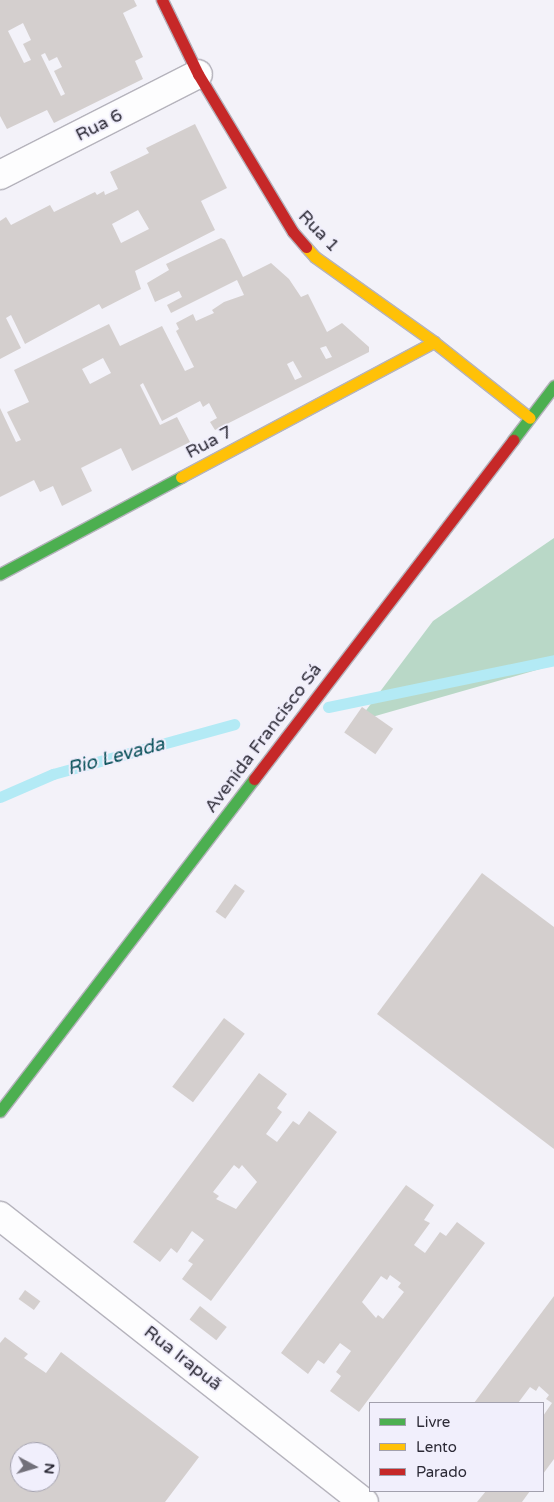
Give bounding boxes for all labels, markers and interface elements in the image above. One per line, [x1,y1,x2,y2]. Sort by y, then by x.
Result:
street label: Rua 6 [72,104,126,146]
street label: Rua 1 [294,206,344,256]
street label: Rua 7 [182,421,236,463]
street label: Avenida Francisco Sá [200,659,326,817]
water label: Rio Levada [65,733,167,781]
street label: Rua Irapuã [140,1321,226,1395]
legend [369,1402,544,1492]
text: Livre [416,1413,450,1431]
text: Lento [416,1438,457,1456]
north arrow [10,1442,60,1492]
text: N [40,1462,58,1475]
text: Parado [416,1463,467,1481]

